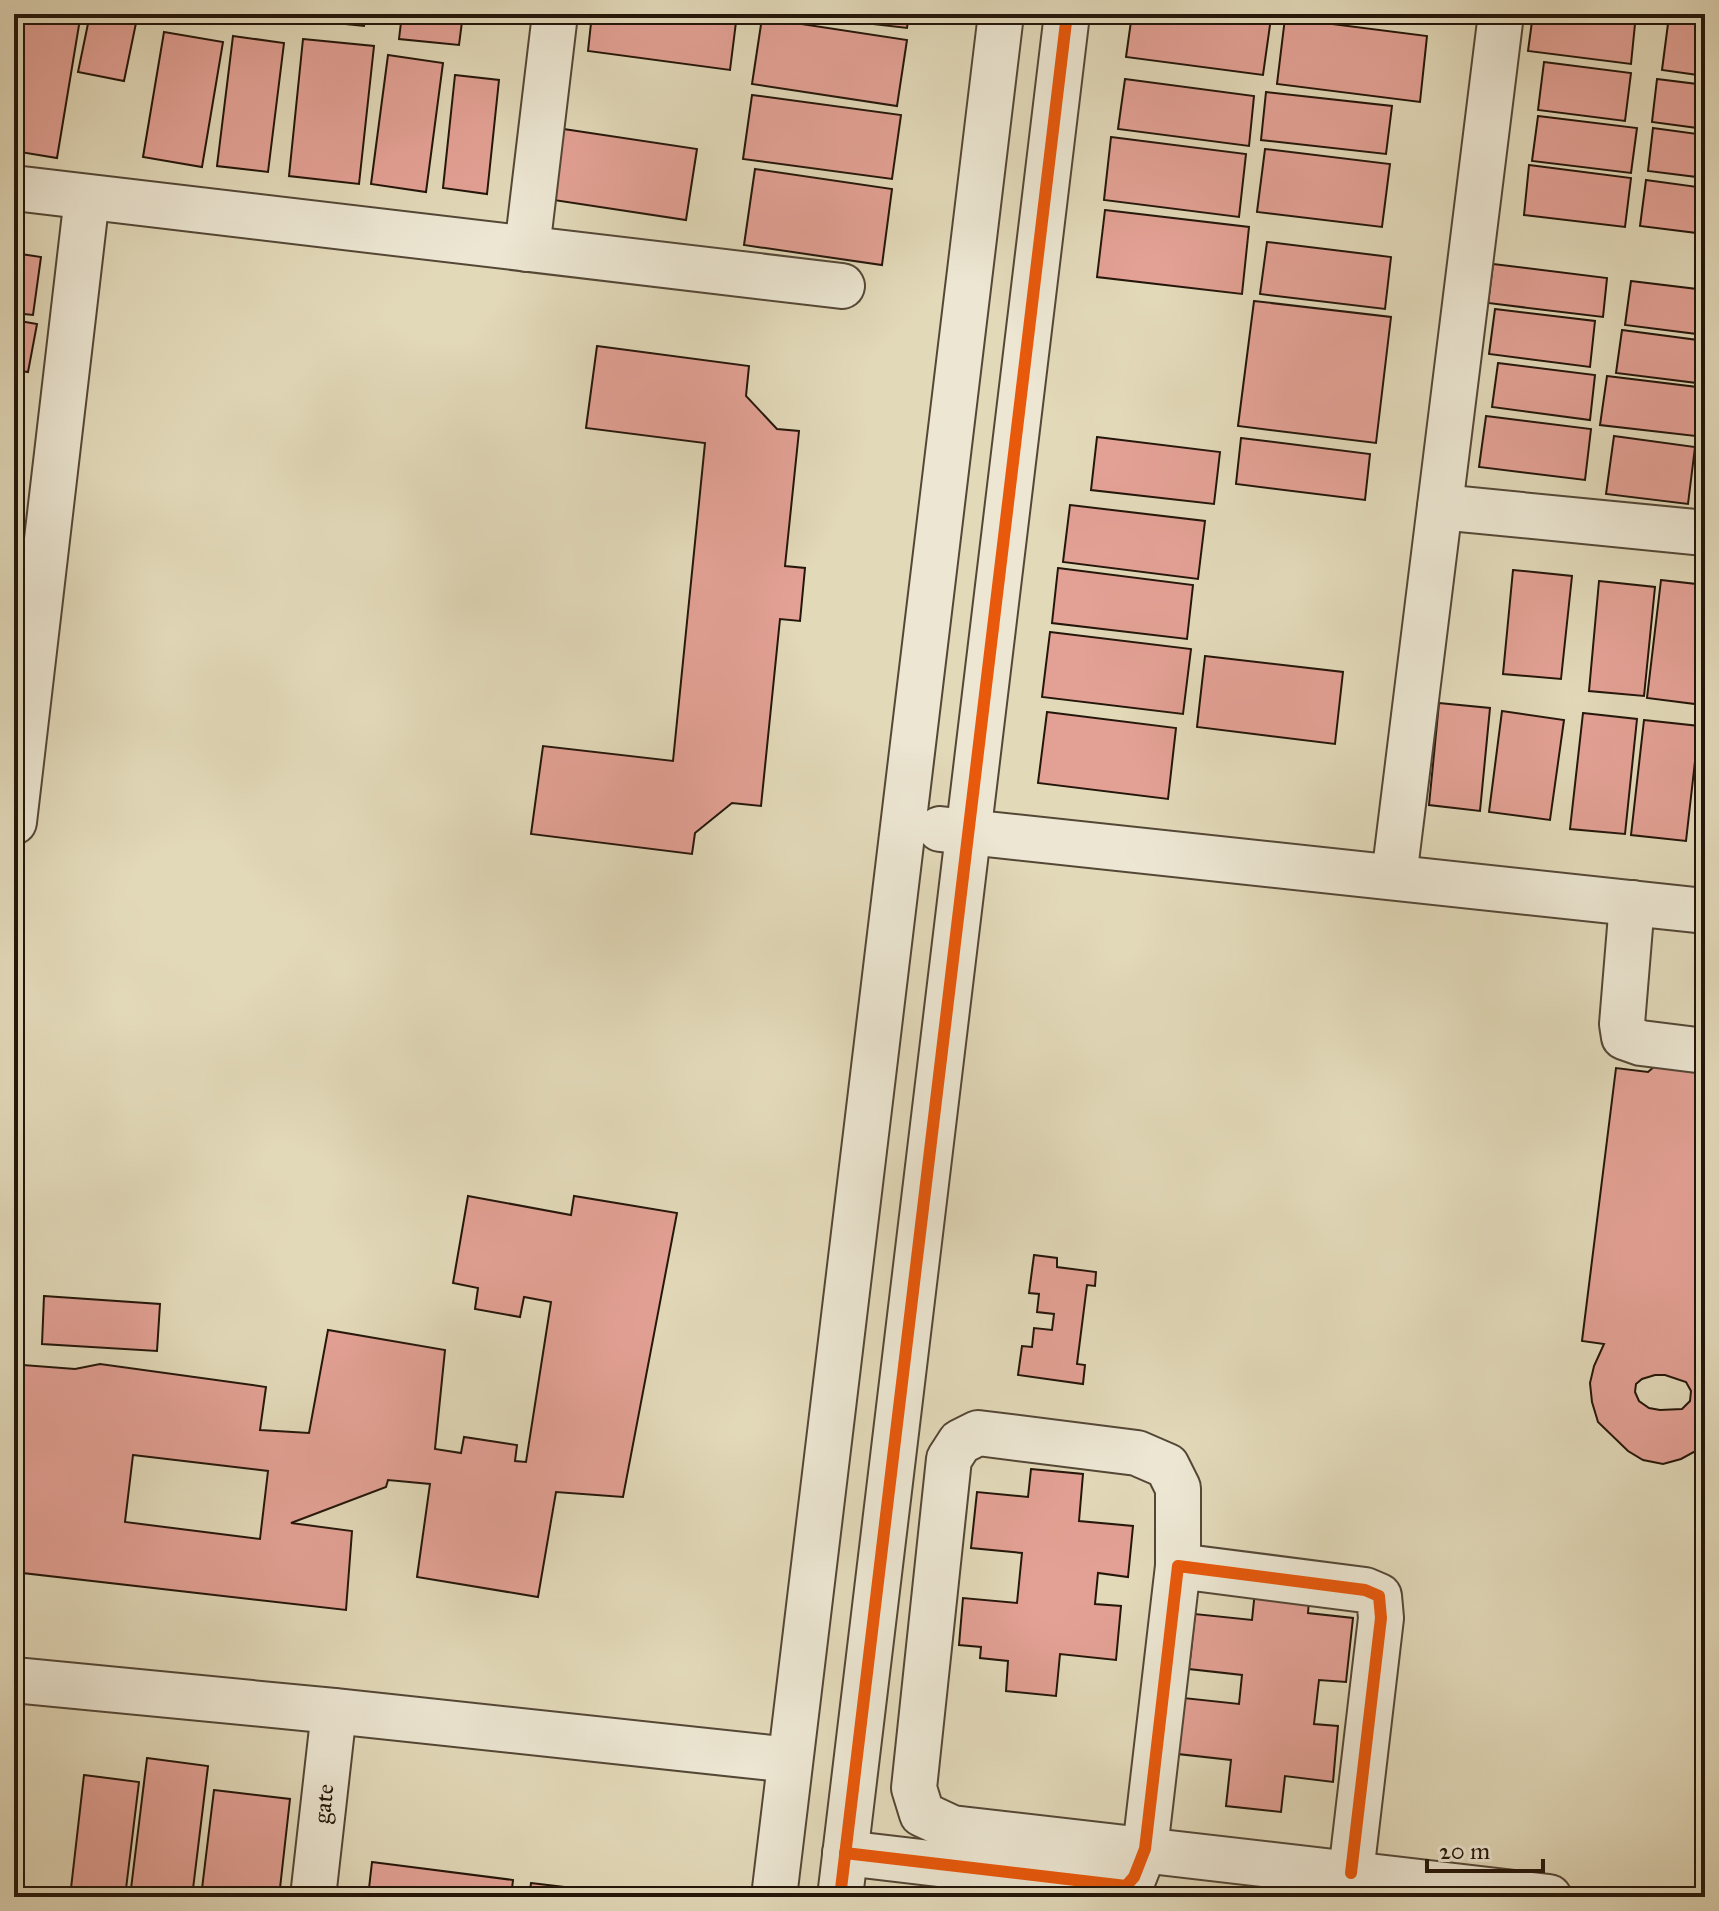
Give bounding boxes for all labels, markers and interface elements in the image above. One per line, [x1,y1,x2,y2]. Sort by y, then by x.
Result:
street label: gate [306,1782,341,1825]
scale bar [1427,1823,1543,1873]
text: 20 m [1439,1836,1490,1866]

